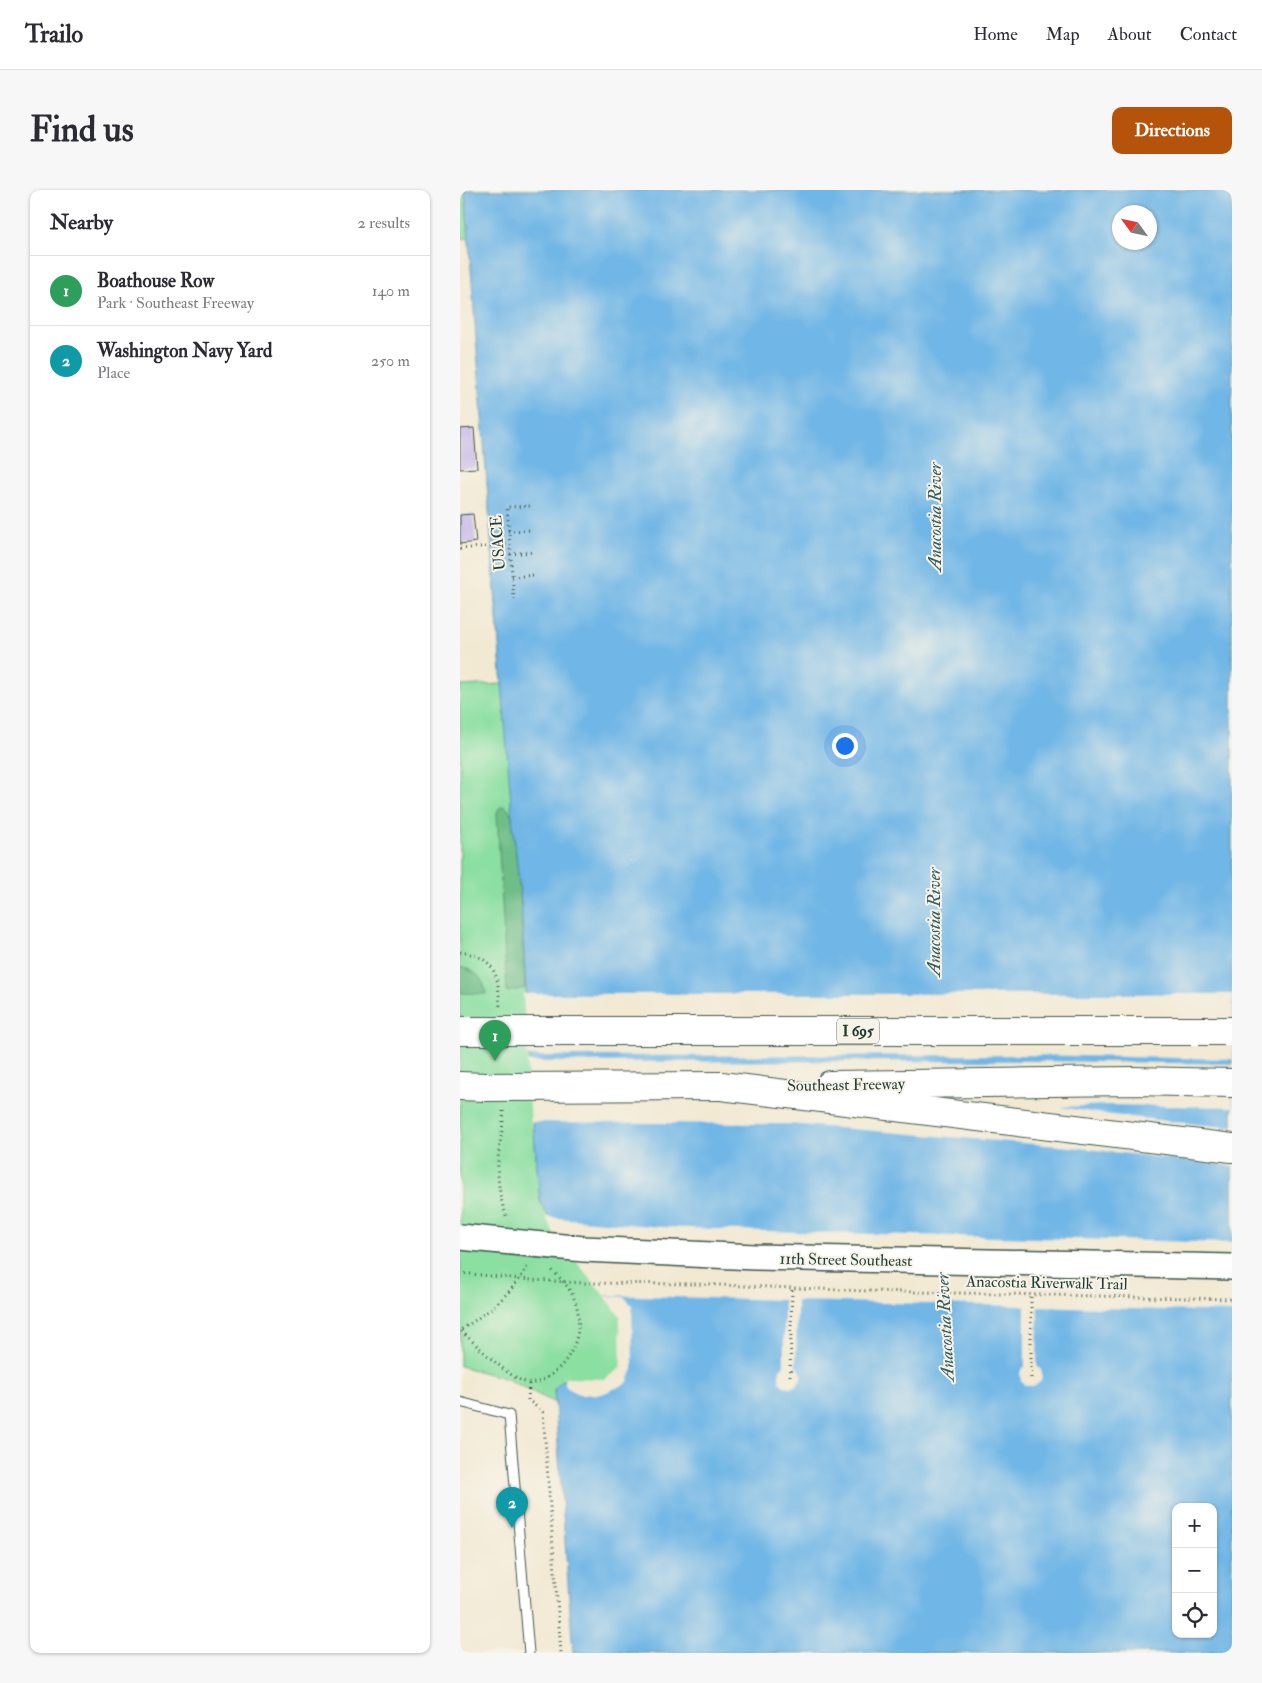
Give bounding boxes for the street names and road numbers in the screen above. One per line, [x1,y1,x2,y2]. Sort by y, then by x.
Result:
street label: USACE [486,515,510,571]
road number: I 695 [837,1018,879,1044]
street label: Southeast Freeway [787,1074,906,1096]
street label: 11th Street Southeast [779,1249,912,1271]
street label: Anacostia Riverwalk Trail [965,1272,1128,1294]

